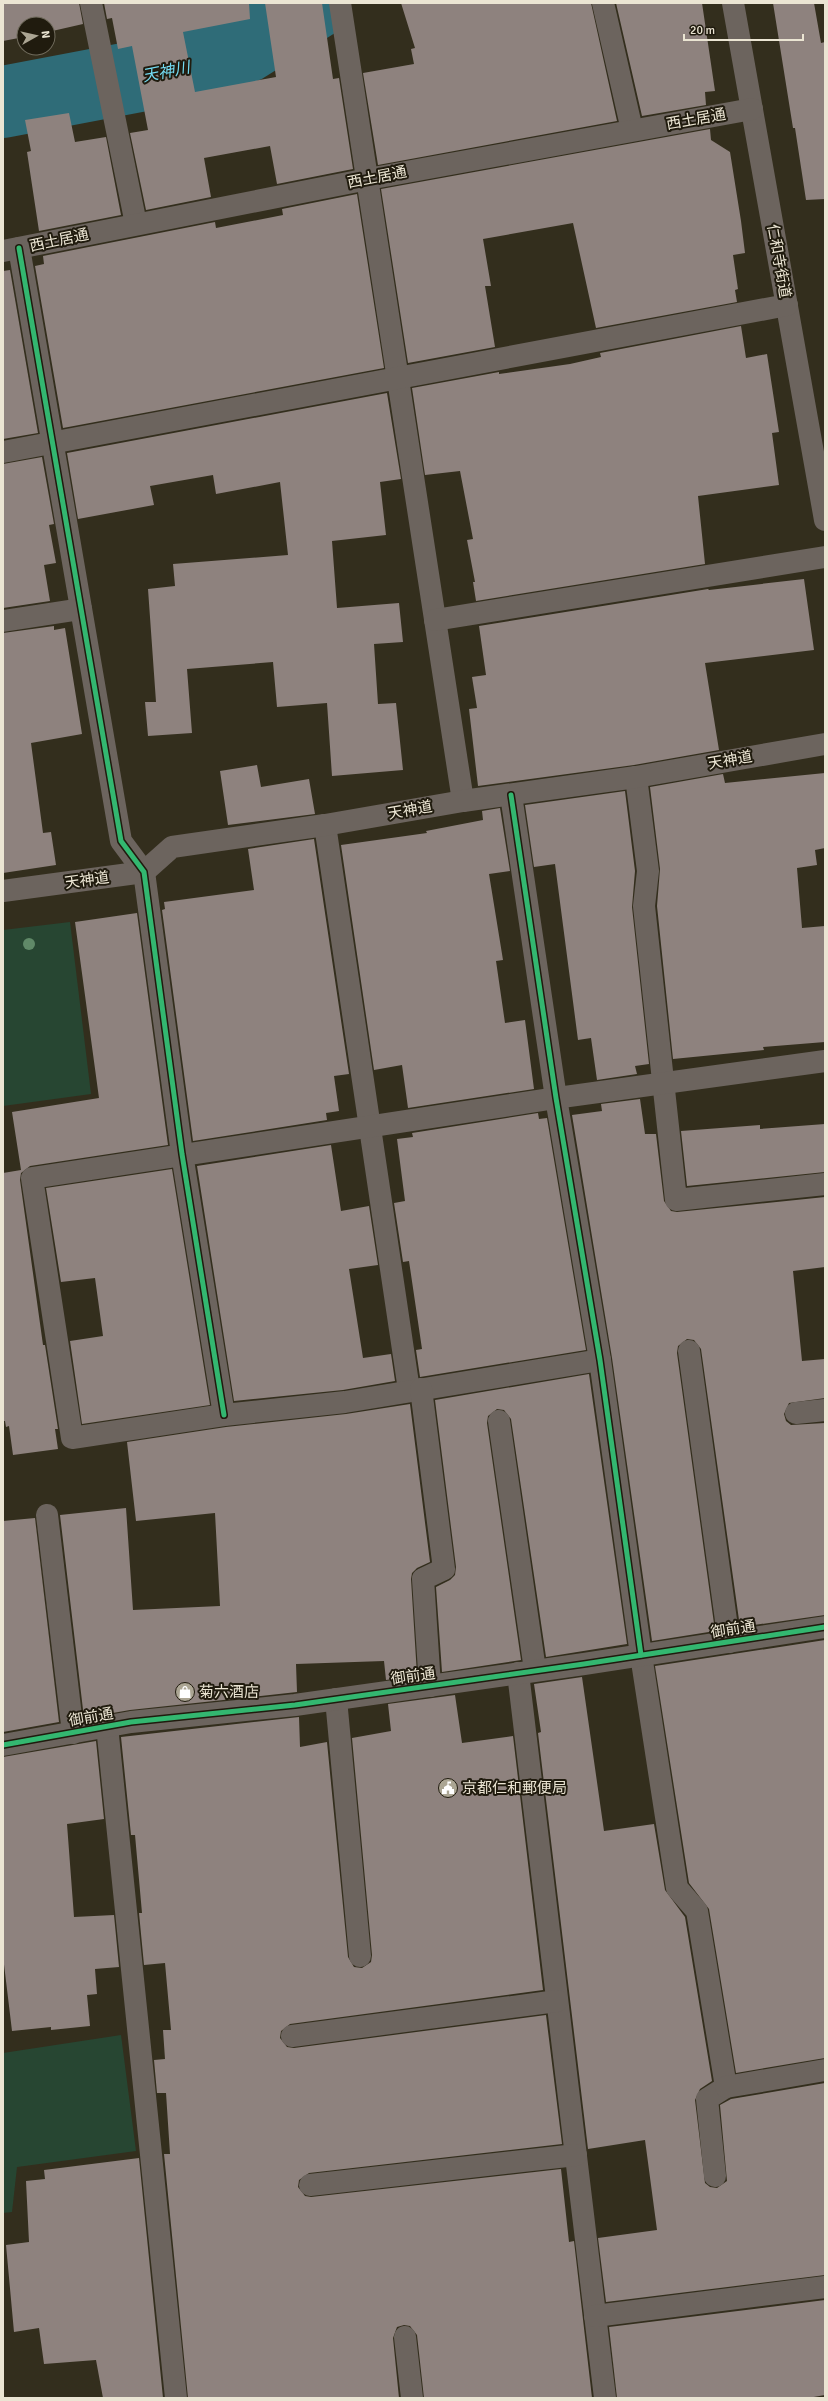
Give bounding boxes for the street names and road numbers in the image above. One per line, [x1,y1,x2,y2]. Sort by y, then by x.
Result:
street label: 西土居通 [665,105,727,133]
street label: 西土居通 [346,162,408,192]
street label: 仁和寺街道 [764,222,794,300]
street label: 西土居通 [28,225,90,255]
street label: 天神道 [706,747,754,773]
street label: 天神道 [386,797,434,823]
street label: 天神道 [63,868,111,892]
street label: 御前通 [709,1617,757,1641]
street label: 御前通 [389,1664,437,1688]
street label: 御前通 [67,1704,115,1730]

